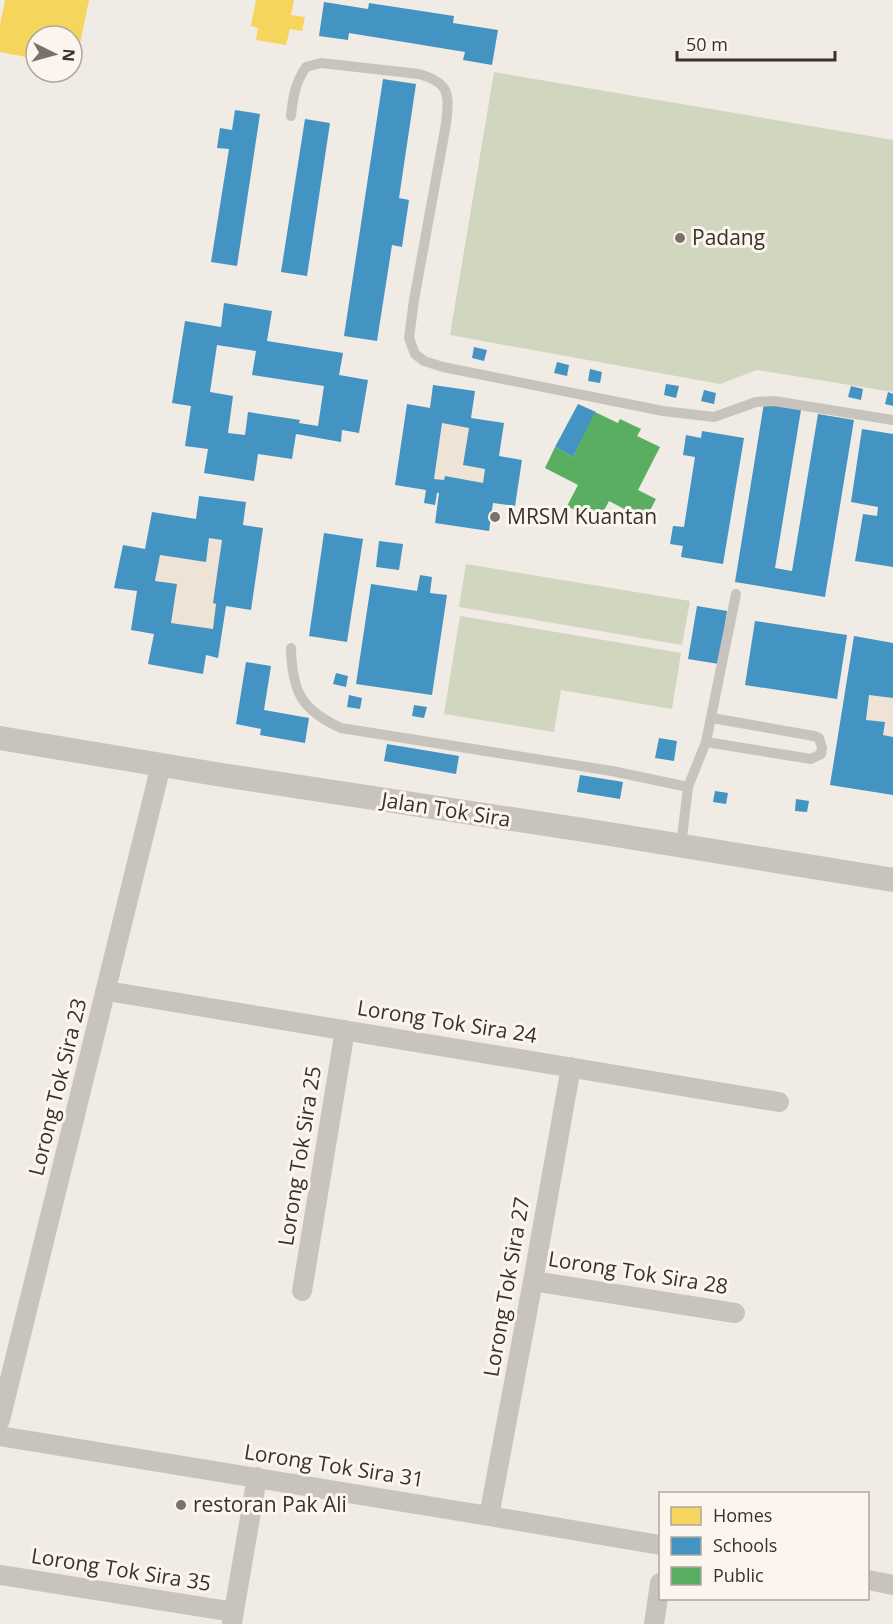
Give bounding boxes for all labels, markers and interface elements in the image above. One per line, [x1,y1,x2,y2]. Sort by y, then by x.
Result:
north arrow [24,24,84,84]
scale bar [677,24,834,62]
text: 50 m [686,32,728,56]
text: N [57,48,80,63]
place label: Padang [692,223,765,251]
marker: Padang [673,231,687,245]
place label: MRSM Kuantan [507,502,657,530]
marker: MRSM Kuantan [488,510,502,524]
street label: Jalan Tok Sira [378,785,513,833]
street label: Lorong Tok Sira 24 [355,993,539,1049]
street label: Lorong Tok Sira 23 [21,995,93,1178]
street label: Lorong Tok Sira 25 [271,1064,327,1248]
street label: Lorong Tok Sira 27 [476,1195,536,1379]
street label: Lorong Tok Sira 28 [546,1244,730,1300]
street label: Lorong Tok Sira 31 [242,1437,426,1493]
place label: restoran Pak Ali [193,1490,347,1518]
legend [659,1492,869,1600]
marker: restoran Pak Ali [174,1498,188,1512]
text: Homes [713,1503,772,1527]
text: Schools [713,1533,777,1557]
street label: Lorong Tok Sira 35 [29,1541,213,1597]
text: Public [713,1563,764,1587]

